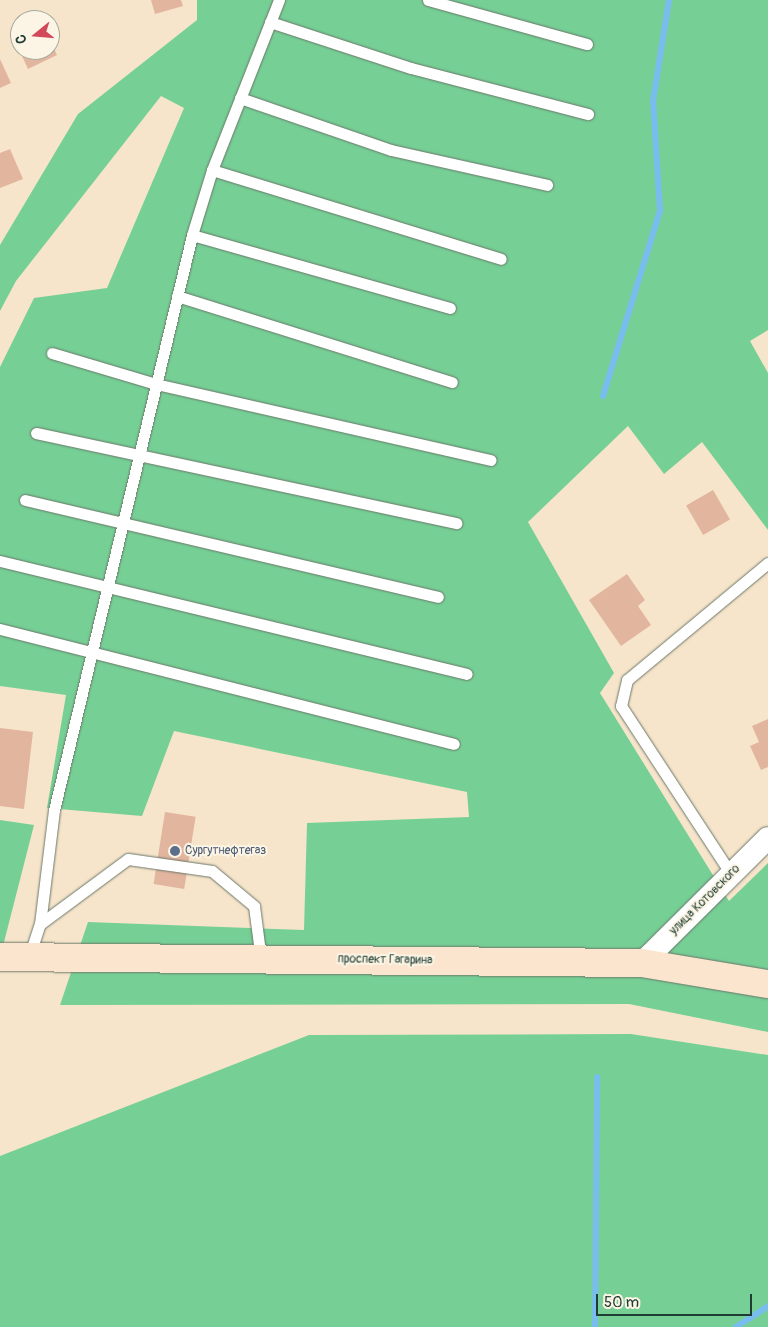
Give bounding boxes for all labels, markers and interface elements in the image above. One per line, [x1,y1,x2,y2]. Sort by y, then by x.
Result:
north arrow [10,10,60,60]
text: С [12,33,31,46]
place label: Сургутнефтегаз [185,844,266,858]
marker: Сургутнефтегаз [169,845,181,857]
street label: улица Котовского [667,862,743,938]
street label: проспект Гагарина [338,952,432,968]
scale bar [598,1284,754,1316]
text: 50 m [604,1293,639,1312]

